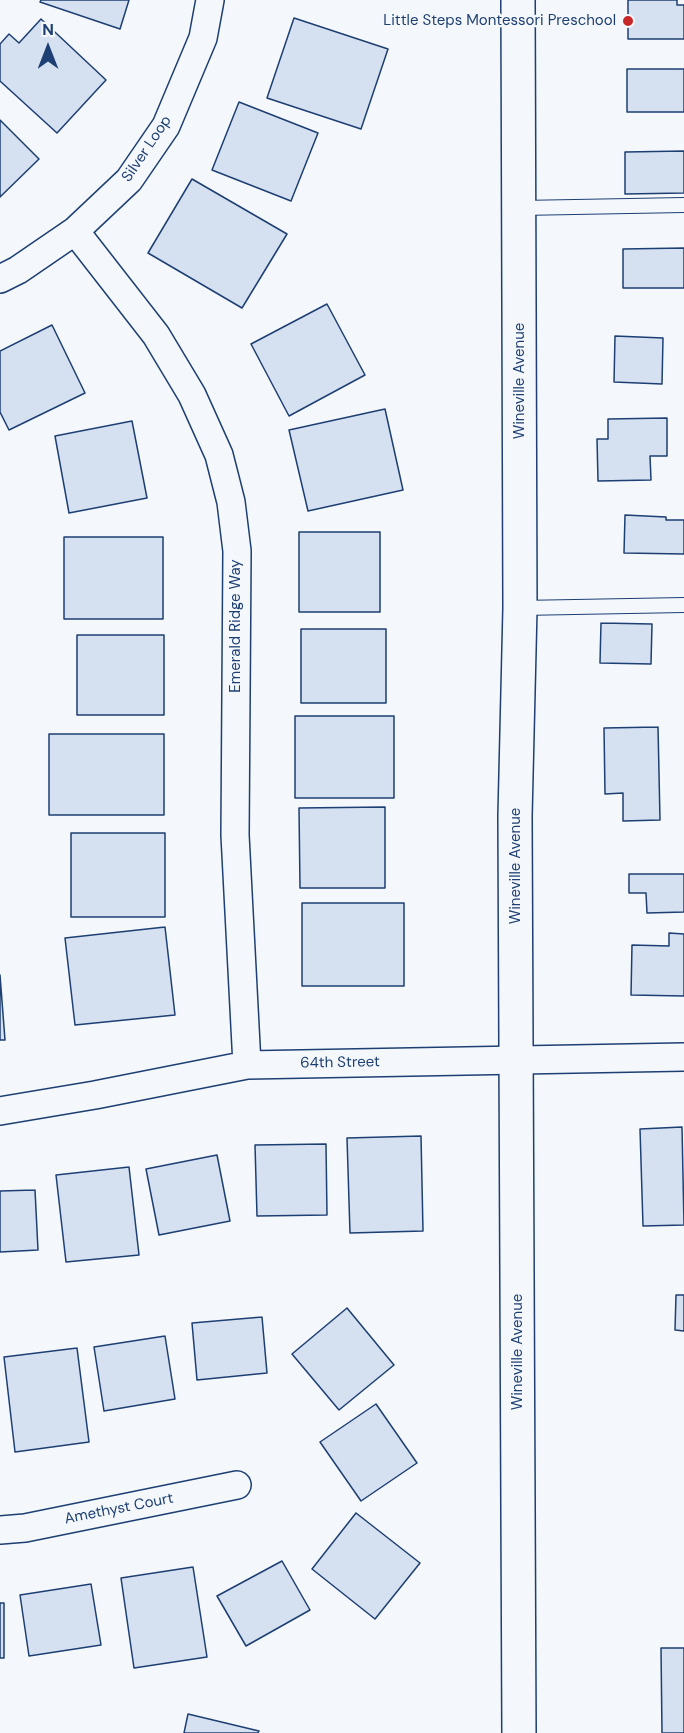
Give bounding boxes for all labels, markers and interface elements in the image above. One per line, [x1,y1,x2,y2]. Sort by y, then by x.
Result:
place label: Little Steps Montessori Preschool [383,12,616,30]
marker: Little Steps Montessori Preschool [621,14,635,28]
north arrow [18,18,78,78]
text: N [42,19,54,40]
street label: Silver Loop [118,112,176,186]
street label: Wineville Avenue [511,323,529,439]
street label: Emerald Ridge Way [227,559,245,693]
street label: Wineville Avenue [507,808,525,924]
street label: 64th Street [300,1053,380,1073]
street label: Wineville Avenue [509,1294,527,1410]
street label: Amethyst Court [63,1490,175,1528]

